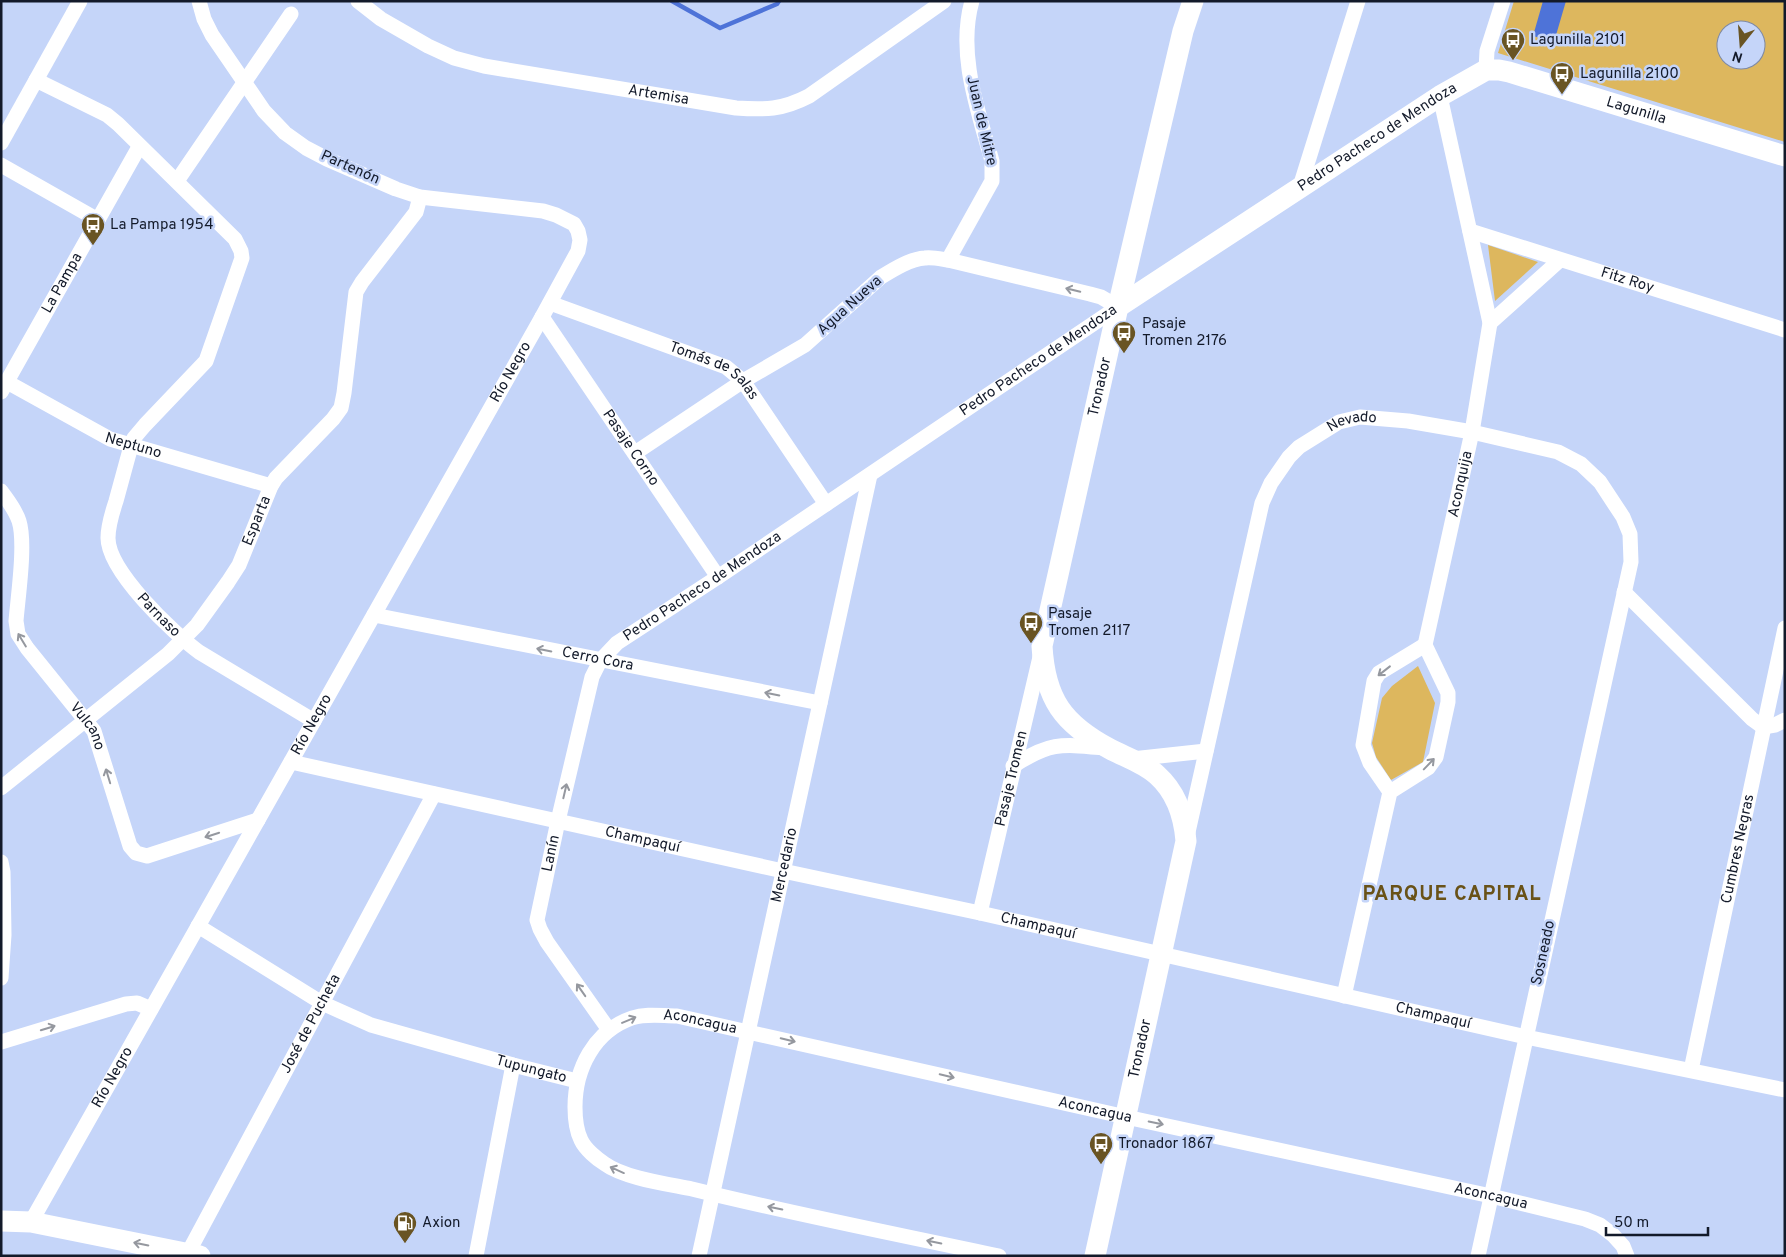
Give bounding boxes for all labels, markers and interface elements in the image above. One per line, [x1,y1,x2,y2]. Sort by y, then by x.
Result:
north arrow [1716,20,1766,70]
bus stop icon: Lagunilla 2101 [1500,27,1526,61]
place label: Lagunilla 2101 [1530,31,1625,50]
text: N [1730,46,1745,66]
bus stop icon: Lagunilla 2100 [1549,61,1575,95]
place label: Lagunilla 2100 [1580,65,1679,84]
street label: Juan de Mitre [961,74,1001,168]
street label: Pedro Pacheco de Mendoza [1294,79,1460,196]
street label: Artemisa [627,81,690,109]
street label: Lagunilla [1604,93,1668,129]
street label: Partenón [318,147,382,189]
bus stop icon: La Pampa 1954 [80,212,106,246]
place label: La Pampa 1954 [110,216,214,235]
street label: La Pampa [38,249,87,317]
street label: Fitz Roy [1598,263,1656,298]
street label: Agua Nueva [814,272,886,340]
one-way arrow [1065,285,1081,294]
street label: Pedro Pacheco de Mendoza [956,301,1121,421]
place label: Pasaje Tromen 2176 [1142,315,1227,351]
bus stop icon: Pasaje Tromen 2176 [1111,320,1137,354]
street label: Río Negro [486,338,536,406]
street label: Tomás de Salas [667,338,763,404]
street label: Tronador [1084,355,1116,418]
street label: Pasaje Corno [598,406,663,490]
street label: Nevado [1323,408,1377,437]
street label: Neptuno [103,429,164,463]
street label: Aconquija [1444,449,1477,519]
street label: Esparta [238,493,275,549]
street label: Pedro Pacheco de Mendoza [620,527,785,646]
street label: Parnaso [132,589,184,642]
place label: Pasaje Tromen 2117 [1048,605,1131,641]
bus stop icon: Pasaje Tromen 2117 [1018,610,1044,644]
one-way arrow [17,634,27,648]
street label: Cerro Cora [560,643,635,675]
one-way arrow [536,644,552,654]
one-way arrow [1377,666,1391,676]
one-way arrow [764,689,780,699]
street label: Río Negro [287,691,337,759]
street label: Vulcano [65,699,109,753]
street label: Pasaje Tromen [991,729,1032,828]
one-way arrow [1423,758,1435,771]
one-way arrow [103,768,113,784]
one-way arrow [561,784,570,800]
street label: Cumbres Negras [1717,792,1759,905]
street label: Champaquí [603,822,683,858]
street label: Mercedario [767,826,802,905]
one-way arrow [204,831,220,840]
street label: Lanín [538,833,564,874]
district label: PARQUE CAPITAL [1362,882,1542,908]
street label: Champaquí [999,908,1079,944]
street label: Sosneado [1528,919,1560,987]
street label: José de Pucheta [276,971,345,1077]
one-way arrow [576,983,586,997]
street label: Champaquí [1394,998,1474,1034]
street label: Aconcagua [663,1006,739,1039]
one-way arrow [621,1015,636,1025]
street label: Tronador [1125,1017,1156,1080]
one-way arrow [39,1022,55,1032]
one-way arrow [780,1036,796,1045]
street label: Río Negro [88,1044,137,1111]
street label: Tupungato [494,1051,569,1088]
one-way arrow [938,1072,954,1081]
street label: Aconcagua [1056,1093,1134,1128]
one-way arrow [1148,1119,1164,1129]
bus stop icon: Tronador 1867 [1088,1131,1114,1165]
place label: Tronador 1867 [1118,1135,1213,1154]
one-way arrow [610,1164,625,1174]
street label: Aconcagua [1452,1179,1530,1214]
one-way arrow [767,1203,783,1212]
scale bar [1606,1204,1708,1236]
fuel station icon: Axion [392,1210,418,1244]
place label: Axion [422,1214,461,1233]
text: 50 m [1614,1214,1649,1233]
one-way arrow [926,1237,942,1246]
one-way arrow [133,1239,149,1248]

